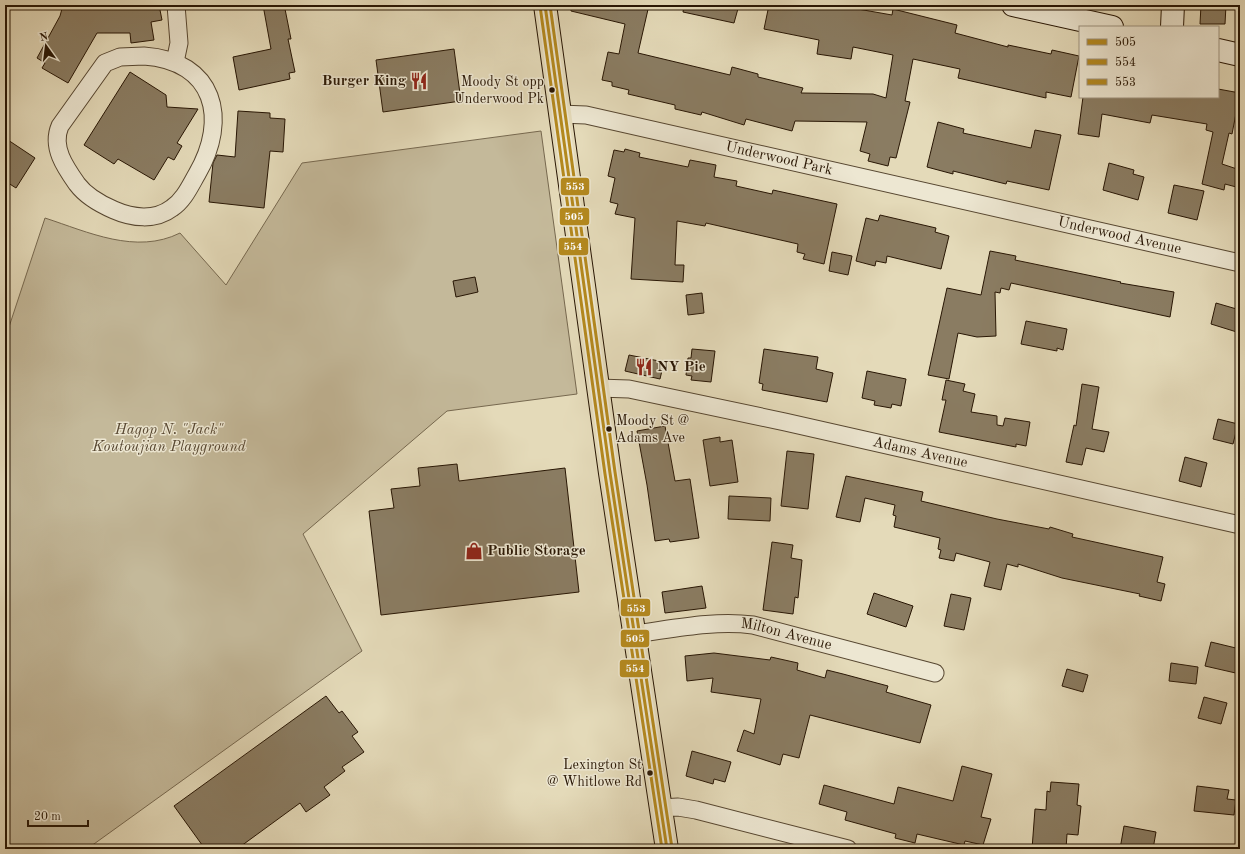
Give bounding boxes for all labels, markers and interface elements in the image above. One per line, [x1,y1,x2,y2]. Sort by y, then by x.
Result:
north arrow [26,26,66,66]
legend [1079,26,1219,98]
text: N [39,31,50,44]
text: 505 [1115,36,1136,49]
text: 554 [1115,56,1136,69]
restaurant icon: Burger King [409,71,429,91]
place label: Burger King [322,74,407,89]
place label: Moody St opp Underwood Pk [454,75,544,106]
text: 553 [1115,76,1136,89]
marker: Moody St opp Underwood Pk [547,85,557,95]
street label: Underwood Park [724,139,834,178]
line badge: 553 [560,177,590,196]
text: 553 [565,182,585,193]
line badge: 505 [559,207,590,226]
text: 505 [564,212,584,223]
street label: Underwood Avenue [1056,214,1183,257]
line badge: 554 [558,237,589,256]
text: 554 [563,242,583,253]
restaurant icon: NY Pie [634,357,654,377]
place label: NY Pie [657,360,706,375]
place label: Moody St @ Adams Ave [616,414,689,445]
park label: Hagop N. "Jack" Koutoujian Playground [91,423,247,455]
marker: Moody St @ Adams Ave [604,424,614,434]
street label: Adams Avenue [871,435,969,471]
shop icon: Public Storage [464,541,484,561]
place label: Public Storage [487,544,586,559]
line badge: 553 [620,598,651,617]
text: 553 [626,604,646,615]
street label: Milton Avenue [740,616,833,653]
line badge: 505 [620,629,650,648]
text: 505 [625,634,645,645]
line badge: 554 [619,659,650,678]
text: 554 [625,664,645,675]
place label: Lexington St @ Whitlowe Rd [547,758,642,789]
marker: Lexington St @ Whitlowe Rd [645,768,655,778]
scale bar [28,802,88,828]
text: 20 m [34,811,61,823]

